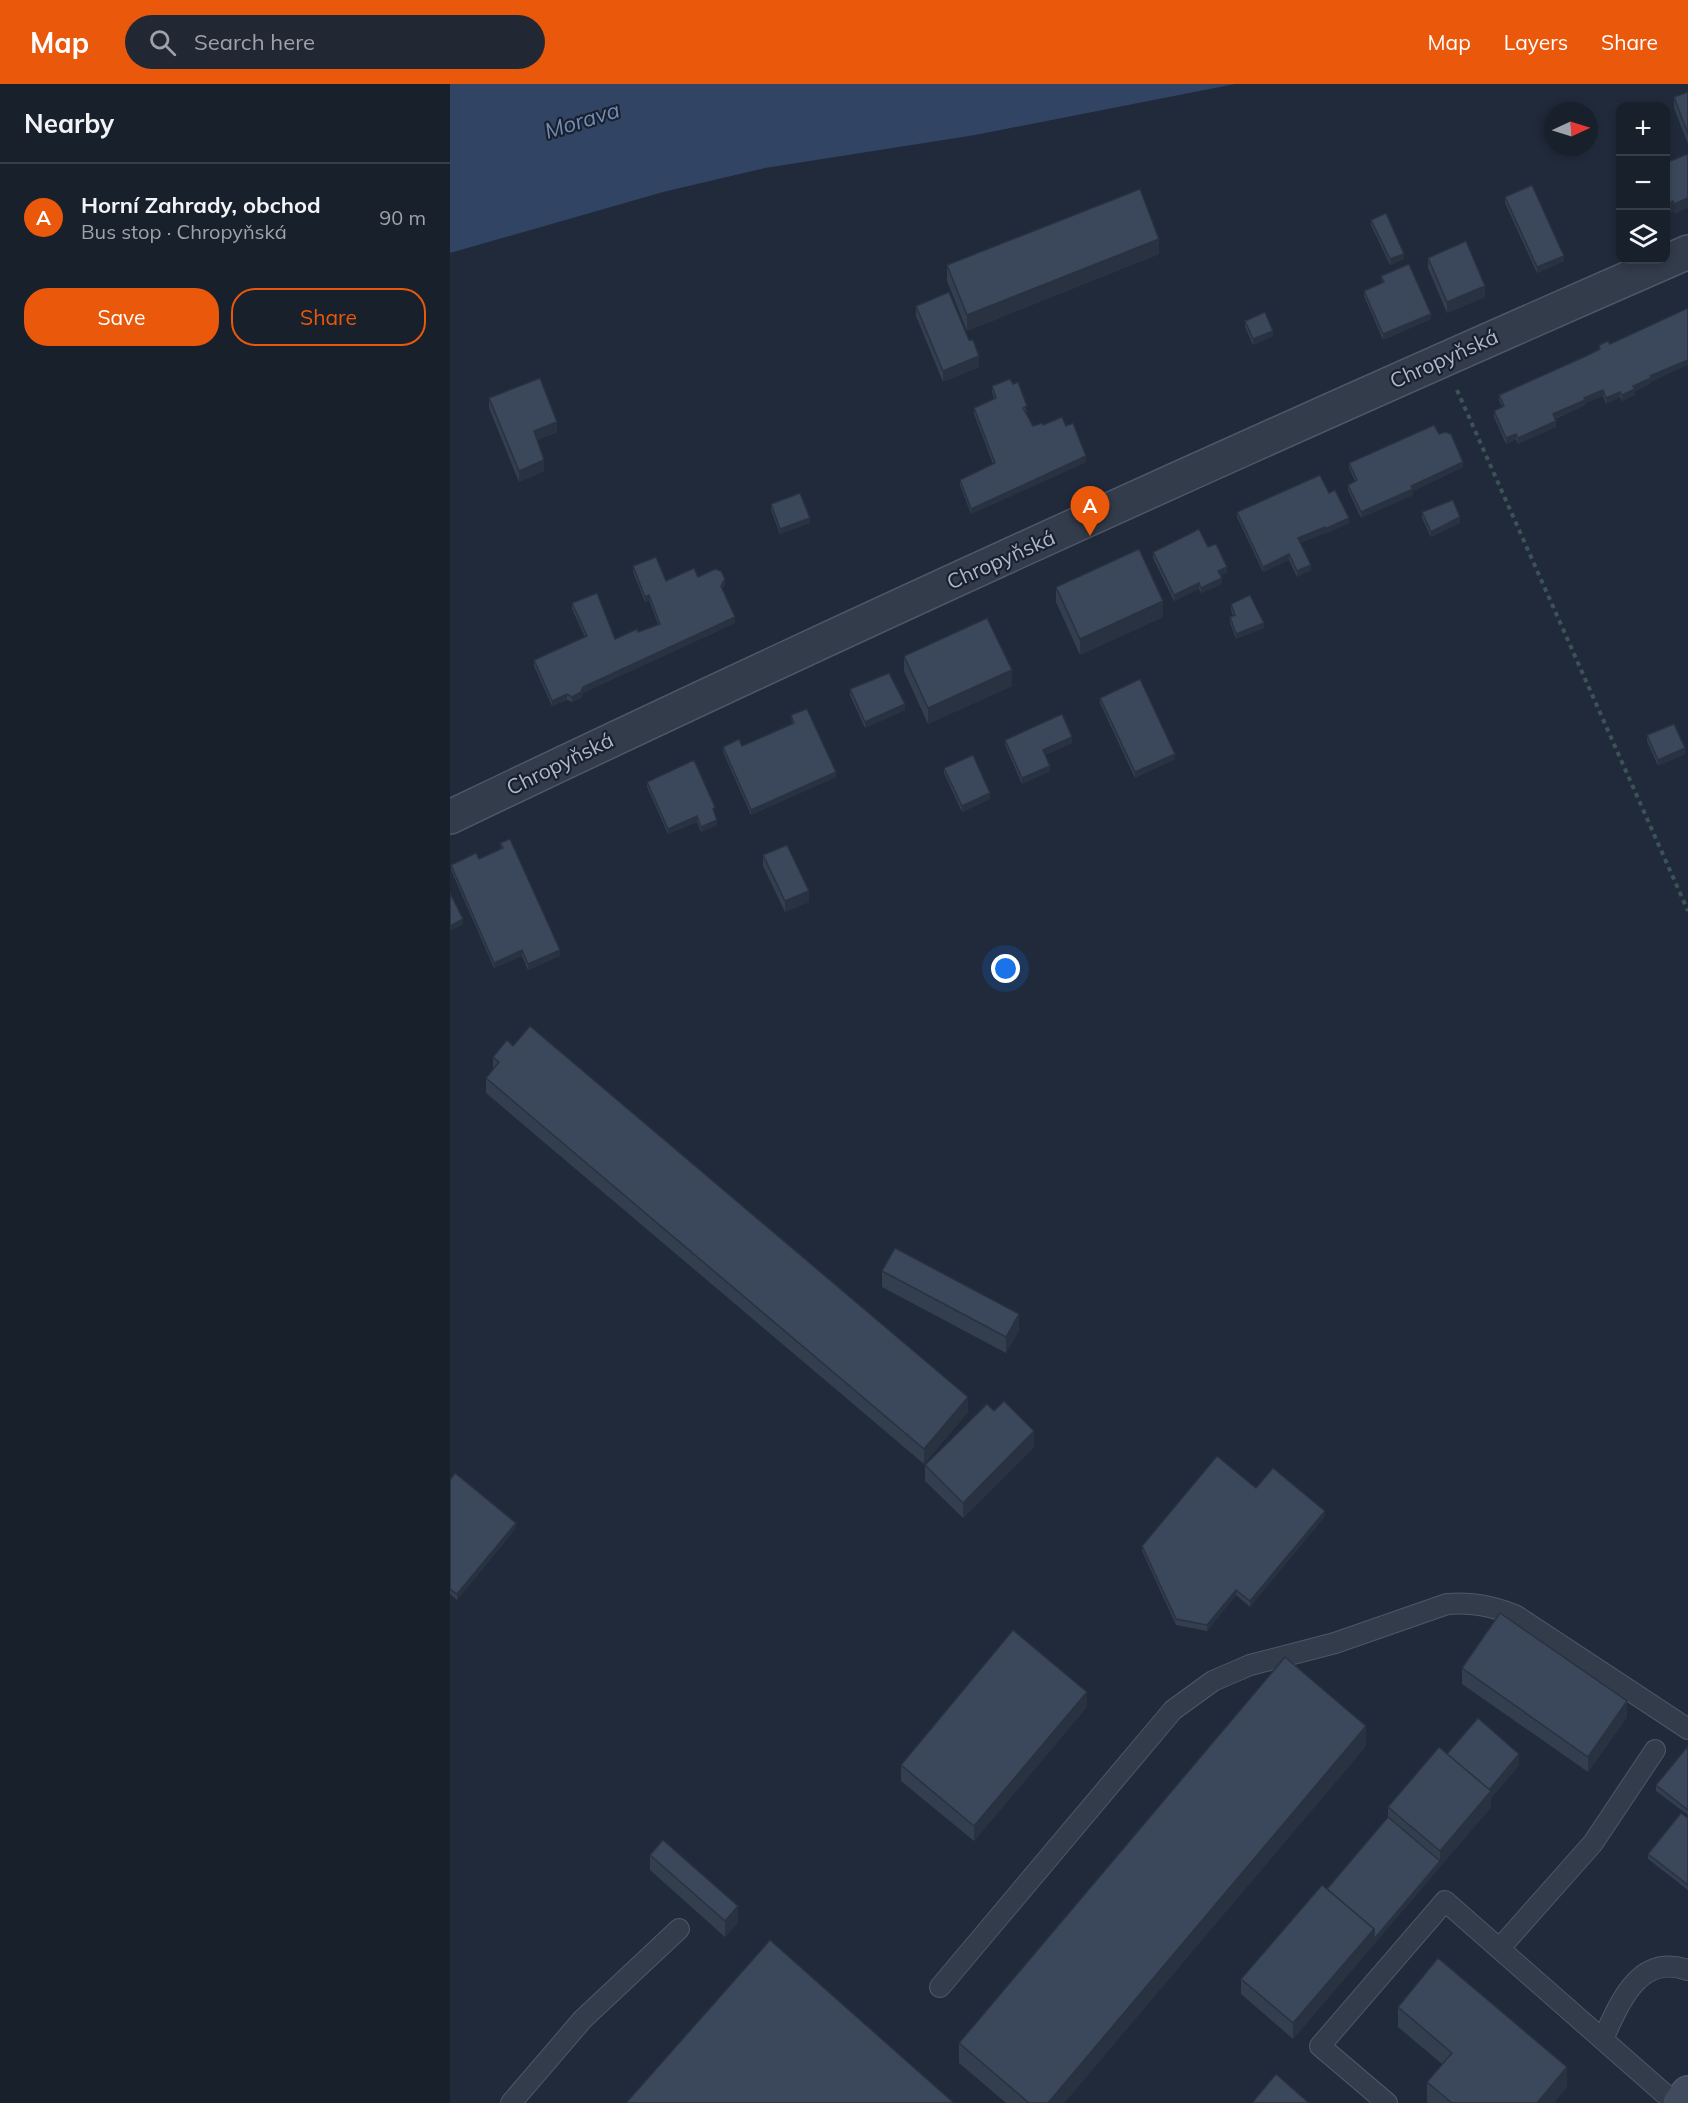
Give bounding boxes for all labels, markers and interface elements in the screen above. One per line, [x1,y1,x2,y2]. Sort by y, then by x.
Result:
search box [125,15,545,69]
text: Map [30,25,89,60]
icon: search [146,26,179,59]
text: Search here [194,28,315,56]
text: Map [1428,29,1471,55]
text: Layers [1504,29,1568,55]
text: Share [1601,29,1658,55]
water label: Morava [541,95,623,145]
north arrow [1544,102,1598,156]
map controls [1616,102,1670,264]
button: + [1616,102,1670,156]
text: Nearby [24,107,114,140]
button: − [1616,156,1670,210]
text: Horní Zahrady, obchod [81,191,321,219]
text: A [36,205,51,230]
text: 90 m [379,205,426,230]
button: layers [1616,210,1670,264]
text: Bus stop · Chropyňská [81,219,287,244]
button: Save [24,288,219,346]
button: Share [231,288,426,346]
street label: Chropyňská [1385,323,1502,394]
pin: A [1070,486,1110,536]
street label: Chropyňská [942,524,1059,595]
street label: Chropyňská [502,726,617,800]
your location [991,954,1020,983]

